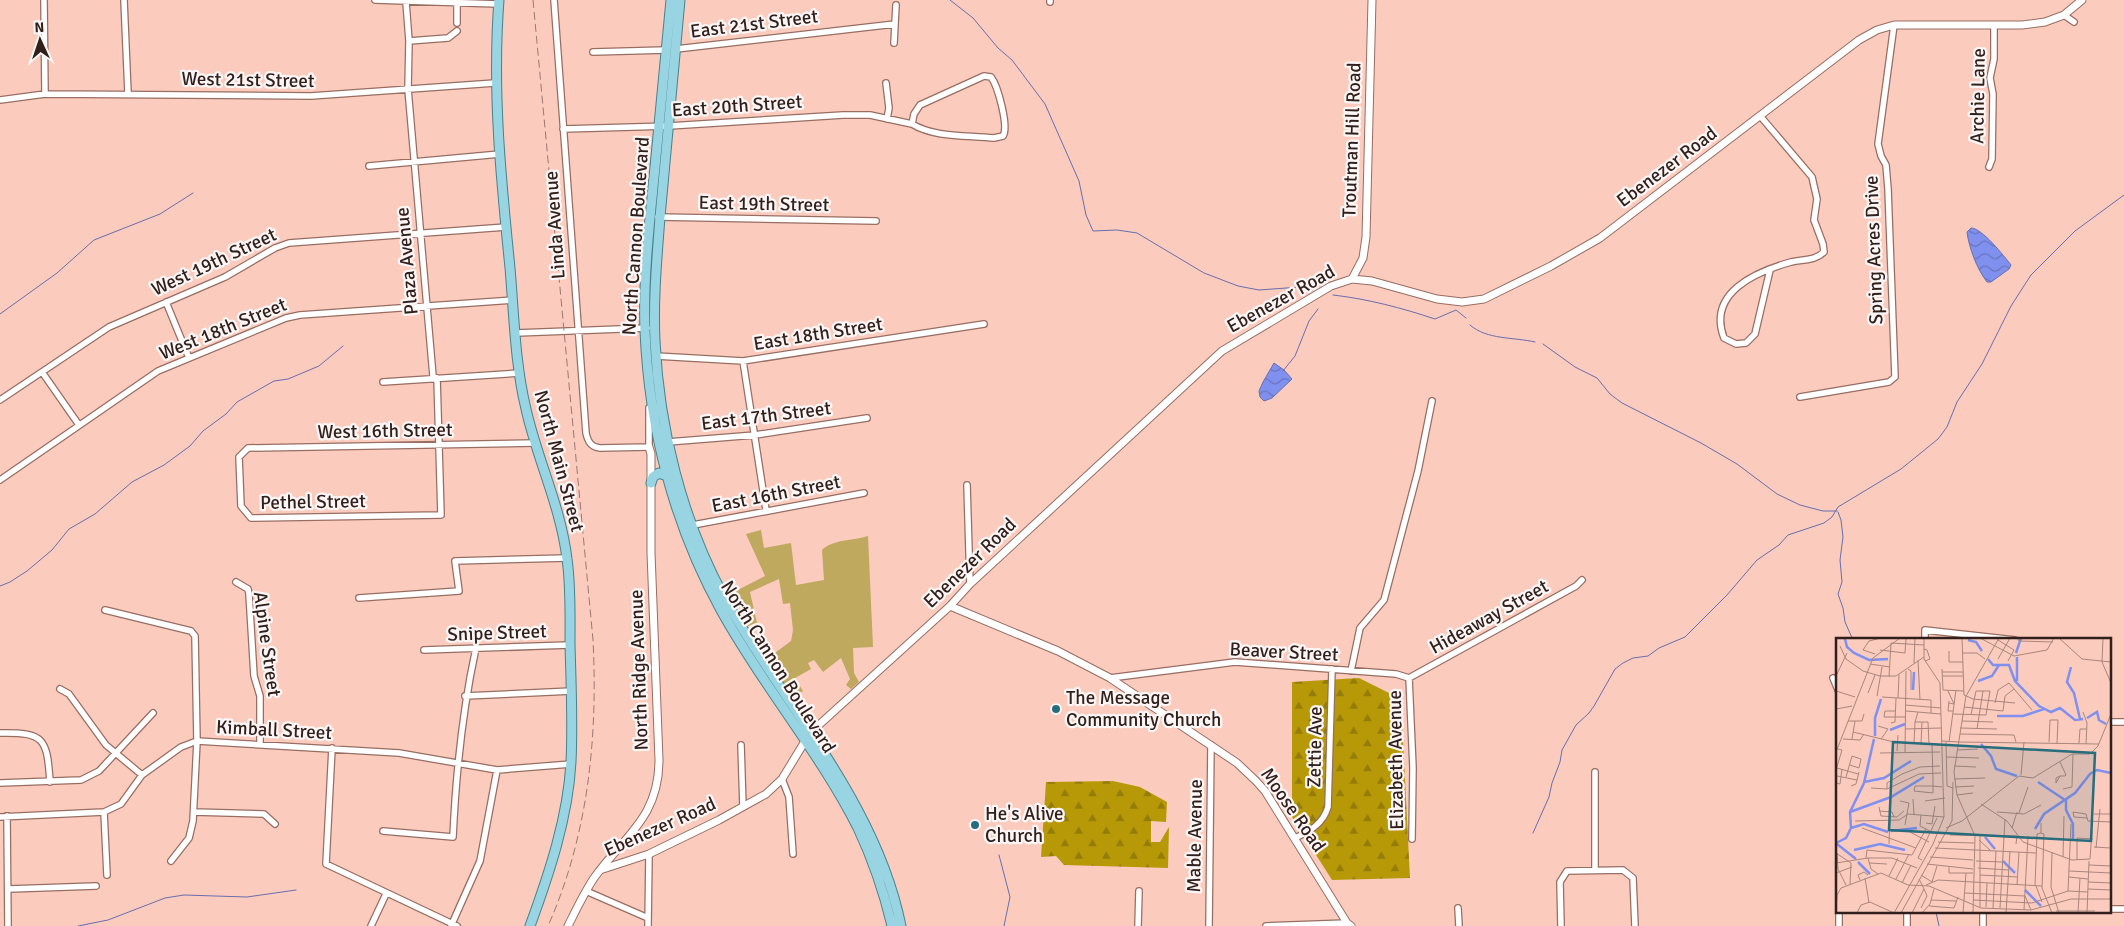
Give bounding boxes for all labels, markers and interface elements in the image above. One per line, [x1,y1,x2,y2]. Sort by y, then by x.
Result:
street label: East 21st Street [689,4,820,44]
north arrow [15,15,65,65]
text: N [34,19,45,36]
street label: Archie Lane [1965,48,1991,144]
street label: Troutman Hill Road [1337,62,1367,218]
street label: West 21st Street [181,67,315,93]
street label: East 20th Street [671,89,803,123]
street label: Ebenezer Road [1612,121,1722,213]
street label: North Cannon Boulevard [617,136,655,336]
street label: Linda Avenue [539,170,571,280]
street label: Spring Acres Drive [1859,175,1889,325]
street label: East 19th Street [699,191,830,217]
street label: Plaza Avenue [390,206,424,316]
street label: West 19th Street [148,222,281,301]
street label: Ebenezer Road [1223,259,1339,339]
street label: West 18th Street [156,292,291,365]
street label: East 18th Street [752,312,885,356]
street label: North Main Street [529,388,590,535]
street label: East 17th Street [700,396,833,436]
street label: West 16th Street [317,418,453,444]
street label: East 16th Street [710,470,843,518]
street label: Pethel Street [260,489,366,515]
street label: Ebenezer Road [919,513,1021,613]
street label: Hideaway Street [1425,574,1553,660]
street label: North Cannon Boulevard [715,576,841,758]
street label: North Ridge Avenue [624,589,654,751]
street label: Alpine Street [248,590,286,698]
street label: Snipe Street [447,619,547,647]
street label: Beaver Street [1229,637,1339,667]
inset map [1836,638,2112,914]
place label: The Message Community Church [1066,686,1221,732]
street label: Elizabeth Avenue [1383,690,1409,830]
marker: The Message Community Church [1050,703,1062,715]
street label: Zettie Ave [1302,706,1328,788]
street label: Kimball Street [215,715,333,745]
street label: Moose Road [1255,763,1331,857]
street label: Mable Avenue [1182,779,1208,893]
street label: Ebenezer Road [600,792,720,862]
place label: He's Alive Church [985,802,1064,848]
marker: He's Alive Church [969,819,981,831]

